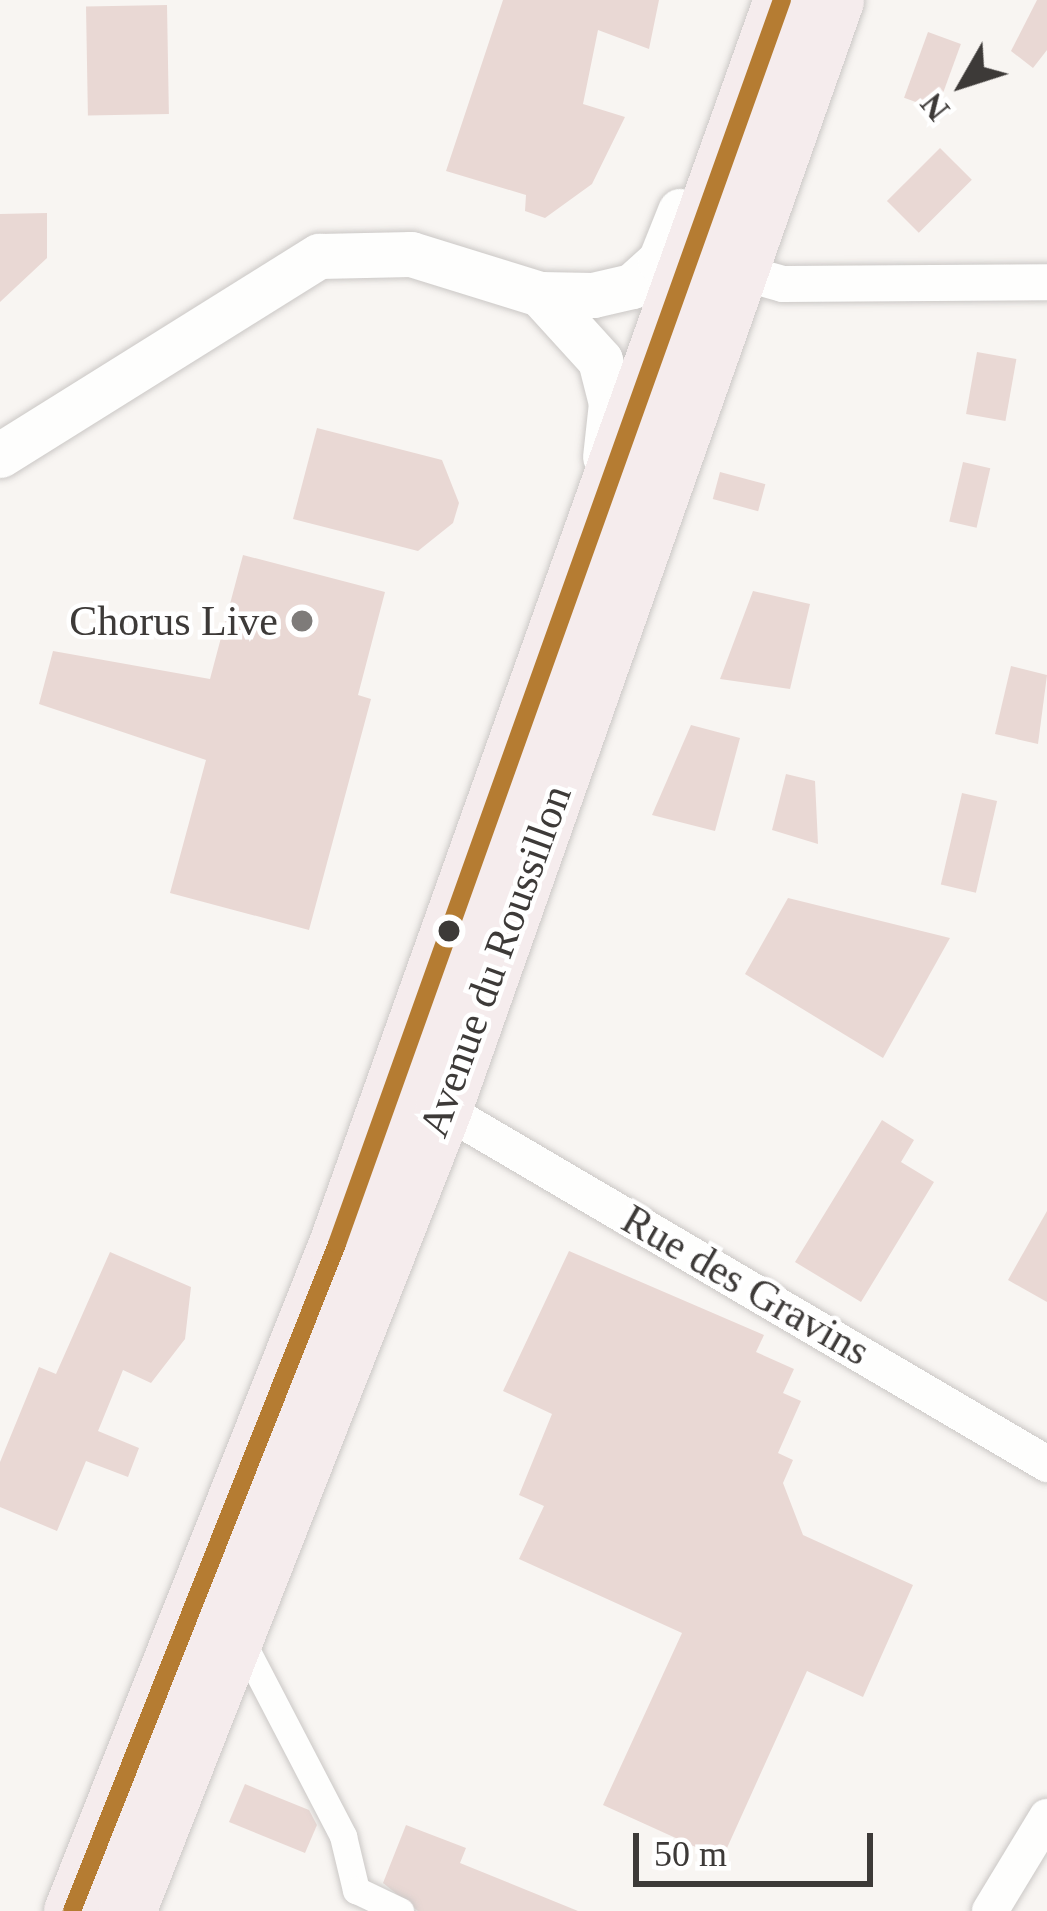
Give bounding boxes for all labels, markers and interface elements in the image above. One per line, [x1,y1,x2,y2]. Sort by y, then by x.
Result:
north arrow [903,24,1023,144]
text: N [914,86,957,127]
place label: Chorus Live [69,596,278,646]
marker: Chorus Live [289,608,315,634]
street label: Avenue du Roussillon [408,778,582,1144]
unlabelled marker [438,920,460,942]
street label: Rue des Gravins [613,1194,879,1376]
scale bar [639,1809,879,1883]
text: 50 m [654,1834,727,1874]

